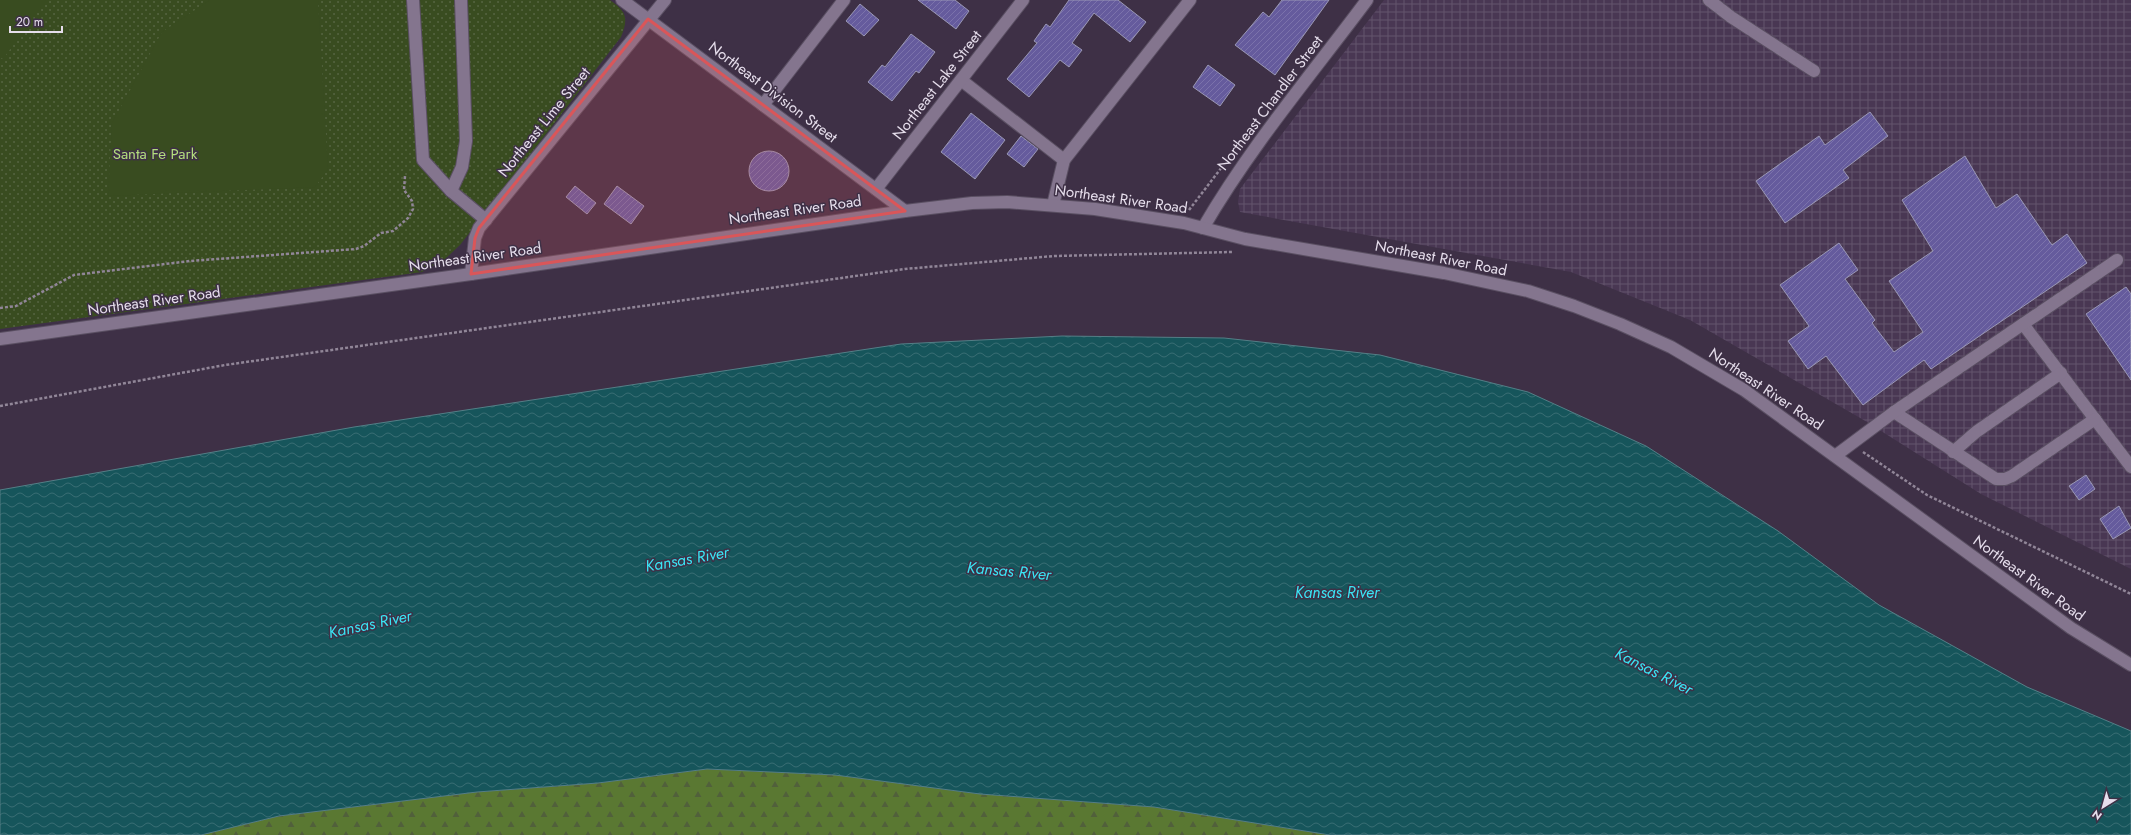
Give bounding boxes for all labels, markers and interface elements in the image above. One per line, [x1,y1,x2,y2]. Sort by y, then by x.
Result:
scale bar [10,8,62,34]
text: 20 m [16,13,43,31]
street label: Northeast Lake Street [887,25,987,145]
street label: Northeast Chandler Street [1212,31,1328,175]
street label: Northeast Division Street [704,36,842,148]
street label: Northeast Lime Street [493,62,596,182]
park label: Santa Fe Park [113,143,198,165]
street label: Northeast River Road [1053,179,1189,219]
street label: Northeast River Road [727,190,863,230]
street label: Northeast River Road [1373,234,1509,282]
street label: Northeast River Road [407,237,543,277]
street label: Northeast River Road [86,281,222,321]
street label: Northeast River Road [1704,342,1828,436]
street label: Northeast River Road [1968,530,2090,626]
water label: Kansas River [643,540,732,578]
water label: Kansas River [966,556,1054,586]
water label: Kansas River [1295,581,1381,604]
water label: Kansas River [326,604,415,644]
water label: Kansas River [1611,642,1698,701]
north arrow [2083,787,2123,827]
text: N [2089,806,2105,824]

